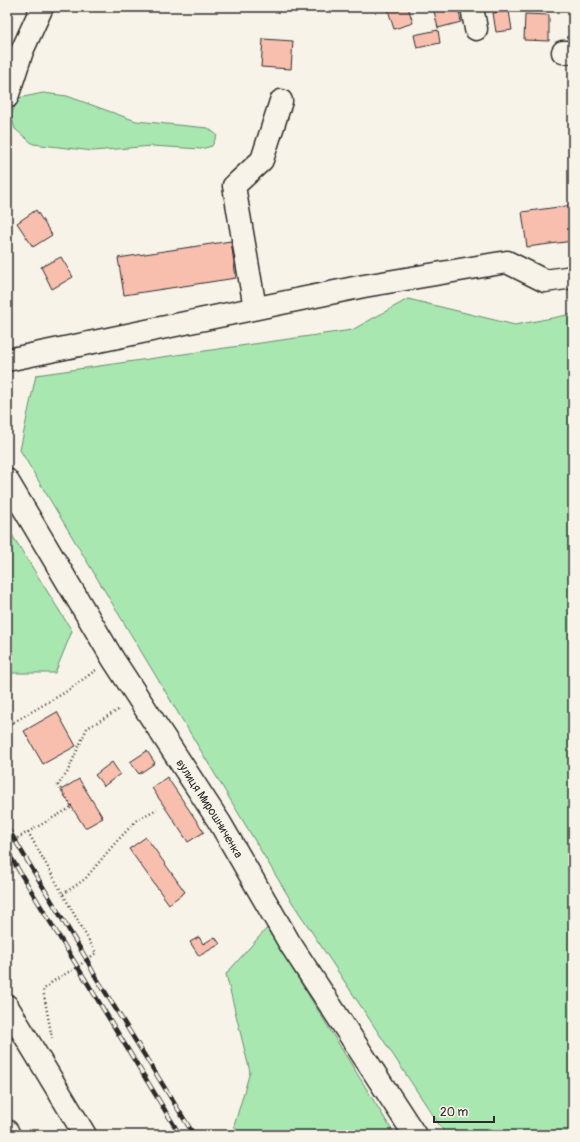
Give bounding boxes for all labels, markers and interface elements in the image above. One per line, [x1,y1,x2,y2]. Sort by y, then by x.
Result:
street label: вулиця Мирошниченка [172,756,246,861]
scale bar [434,1098,494,1124]
text: 20 m [440,1105,469,1120]

